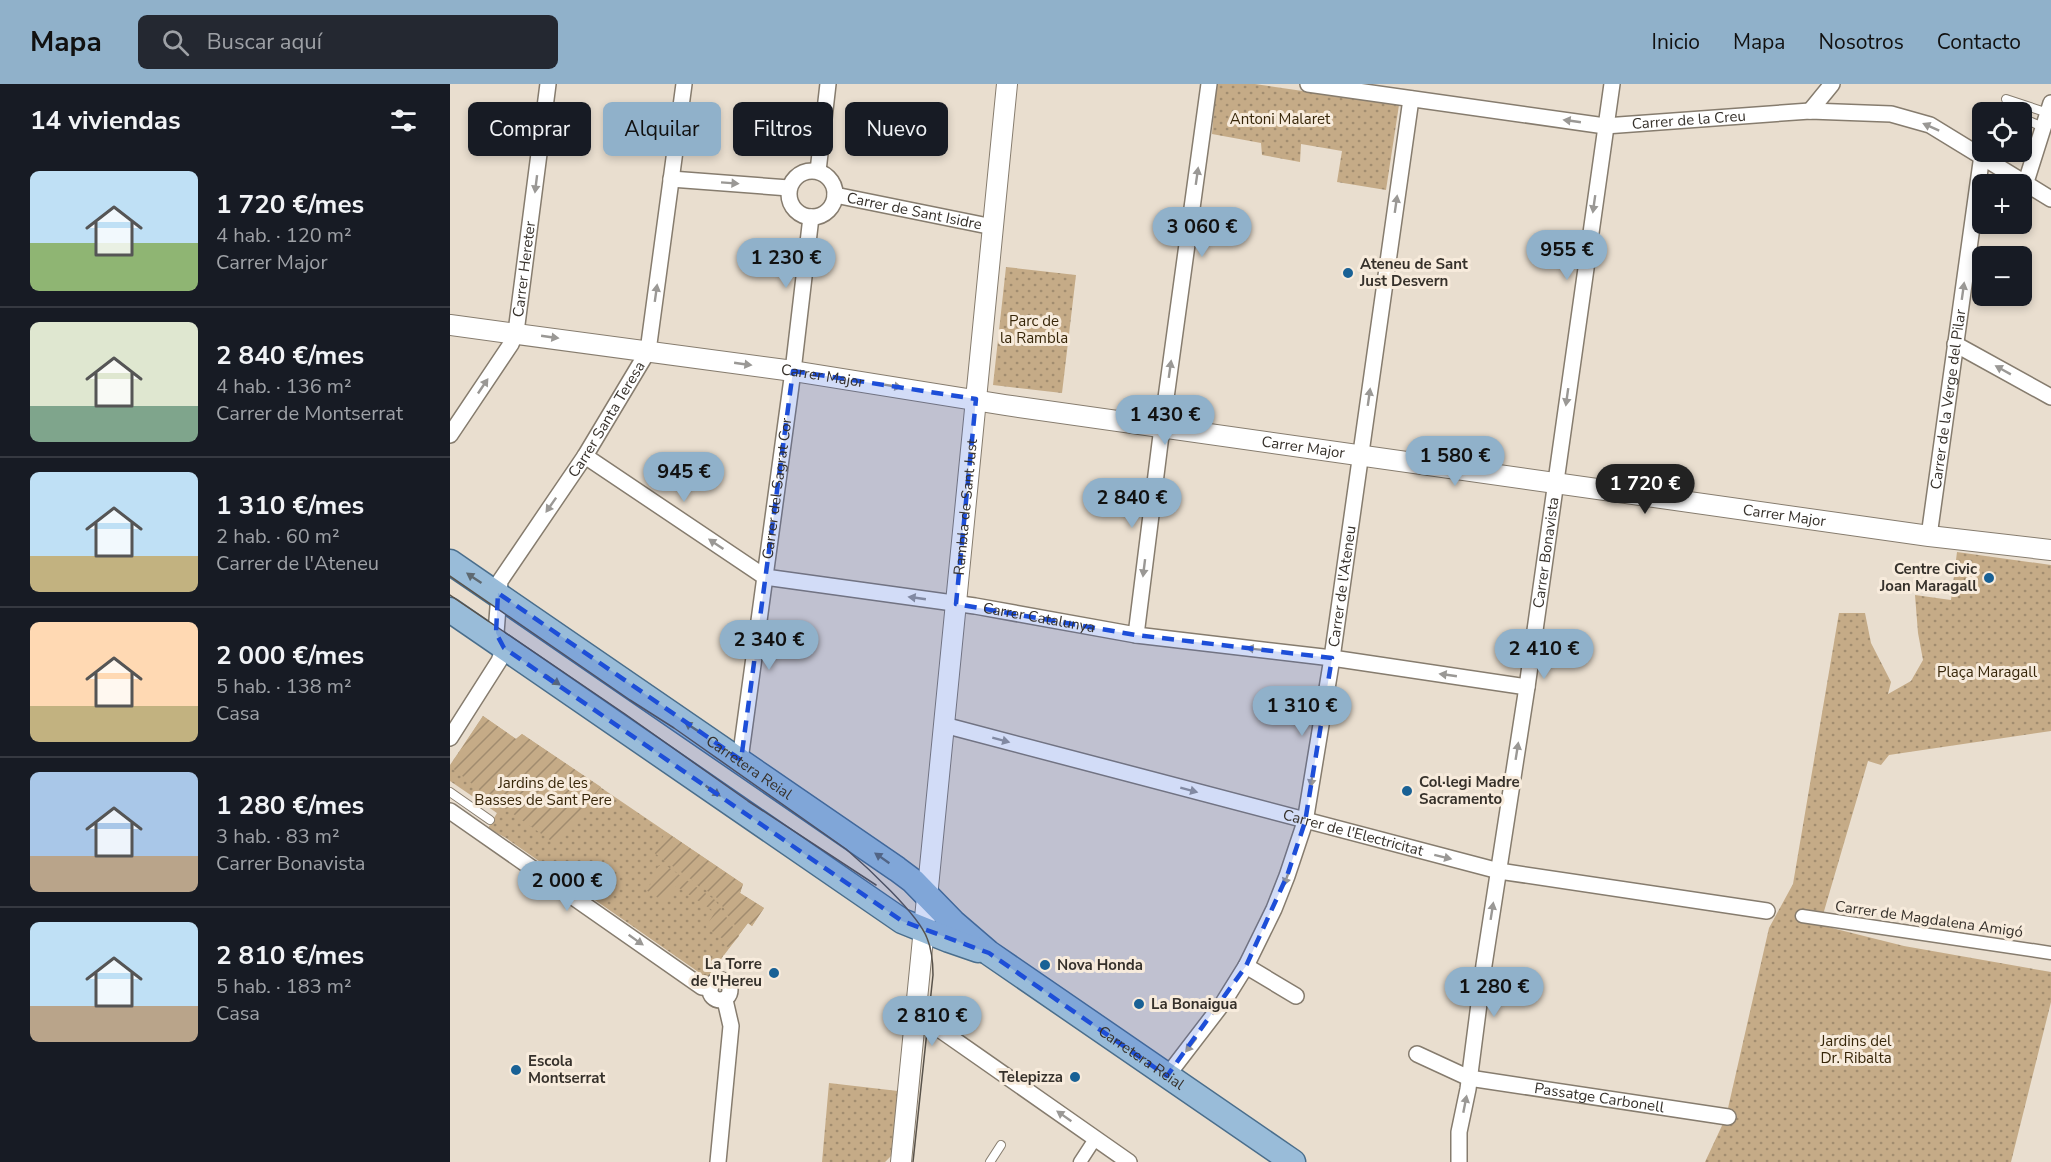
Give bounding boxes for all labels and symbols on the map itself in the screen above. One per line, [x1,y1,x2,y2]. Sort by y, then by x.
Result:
street label: Carrer de la Creu [1631,106,1747,134]
park label: Antoni Malaret [1230,109,1331,129]
one-way arrow [1562,116,1581,125]
one-way arrow [1923,122,1940,131]
one-way arrow [1192,166,1201,185]
one-way arrow [531,174,540,193]
one-way arrow [720,178,739,188]
street label: Carrer de Sant Isidre [845,188,984,235]
one-way arrow [1391,194,1400,213]
one-way arrow [1590,195,1599,214]
pin: 3 060 € [1147,207,1257,258]
street label: Carrer Hereter [508,219,540,318]
pin: 955 € [1525,230,1609,281]
pin: 1 230 € [731,238,841,289]
place label: Ateneu de Sant Just Desvern [1359,254,1468,291]
marker: Ateneu de Sant Just Desvern [1341,266,1355,280]
one-way arrow [1958,281,1967,300]
one-way arrow [651,284,661,303]
street label: Carrer de la Verge del Pilar [1926,307,1971,491]
park label: Parc de la Rambla [1000,311,1068,348]
one-way arrow [540,333,559,342]
street label: Carrer Santa Teresa [563,357,650,481]
one-way arrow [733,359,752,369]
one-way arrow [1165,359,1174,378]
street label: Carrer Major [780,360,866,392]
one-way arrow [1994,365,2011,375]
one-way arrow [477,378,488,395]
one-way arrow [883,382,902,391]
one-way arrow [1364,387,1373,406]
one-way arrow [1563,388,1572,407]
pin: 1 430 € [1110,395,1220,446]
street label: Carrer del Sagrat Cor [757,416,797,560]
street label: Carrer Major [1260,432,1347,463]
pin: 1 580 € [1400,436,1510,487]
street label: Rambla de Sant Just [949,437,982,576]
pin: 945 € [642,452,726,503]
pin: 1 720 € [1590,464,1700,515]
pin: 2 840 € [1077,478,1187,529]
one-way arrow [546,496,557,513]
street label: Carrer Bonavista [1528,496,1564,610]
street label: Carrer Major [1742,500,1828,531]
street label: Carrer de l'Ateneu [1324,524,1361,648]
one-way arrow [708,539,724,550]
one-way arrow [1139,559,1149,578]
place label: Centre Civic Joan Maragall [1879,559,1977,596]
marker: Centre Civic Joan Maragall [1982,571,1996,585]
one-way arrow [466,572,482,583]
one-way arrow [907,594,926,603]
street label: Carrer Catalunya [981,598,1097,637]
pin: 2 340 € [714,620,824,671]
pin: 2 410 € [1489,629,1599,680]
one-way arrow [1245,644,1264,653]
park label: Plaça Maragall [1937,662,2038,682]
one-way arrow [1438,670,1457,679]
one-way arrow [544,674,560,686]
pin: 1 310 € [1247,686,1357,737]
one-way arrow [685,721,701,733]
street label: Carretera Reial [702,731,797,805]
one-way arrow [992,735,1010,745]
one-way arrow [1512,742,1521,761]
one-way arrow [1308,768,1317,787]
place label: Col·legi Madre Sacramento [1419,772,1520,809]
park label: Jardins de les Basses de Sant Pere [474,773,612,810]
marker: Col·legi Madre Sacramento [1400,784,1414,798]
one-way arrow [705,785,721,797]
one-way arrow [1180,786,1199,796]
street label: Carrer de l'Electricitat [1281,805,1426,861]
one-way arrow [875,853,890,865]
one-way arrow [1434,853,1453,863]
pin: 2 000 € [512,861,622,912]
one-way arrow [1281,868,1291,886]
street label: Carrer de Magdalena Amigó [1834,896,2024,942]
one-way arrow [1488,901,1497,920]
one-way arrow [627,934,643,946]
place label: La Torre de l'Hereu [691,954,762,991]
place label: Nova Honda [1057,955,1143,975]
marker: Nova Honda [1038,958,1052,972]
marker: La Torre de l'Hereu [767,966,781,980]
pin: 1 280 € [1439,967,1549,1018]
place label: La Bonaigua [1151,994,1237,1014]
pin: 2 810 € [877,996,987,1047]
marker: La Bonaigua [1132,997,1146,1011]
street label: Carretera Reial [1094,1021,1189,1095]
park label: Jardins del Dr. Ribalta [1819,1031,1892,1068]
one-way arrow [1185,1038,1197,1053]
place label: Escola Montserrat [528,1051,606,1088]
marker: Escola Montserrat [509,1063,523,1077]
place label: Telepizza [999,1067,1063,1087]
marker: Telepizza [1068,1070,1082,1084]
street label: Passatge Carbonell [1533,1078,1666,1117]
one-way arrow [1461,1094,1470,1113]
one-way arrow [1056,1110,1072,1122]

